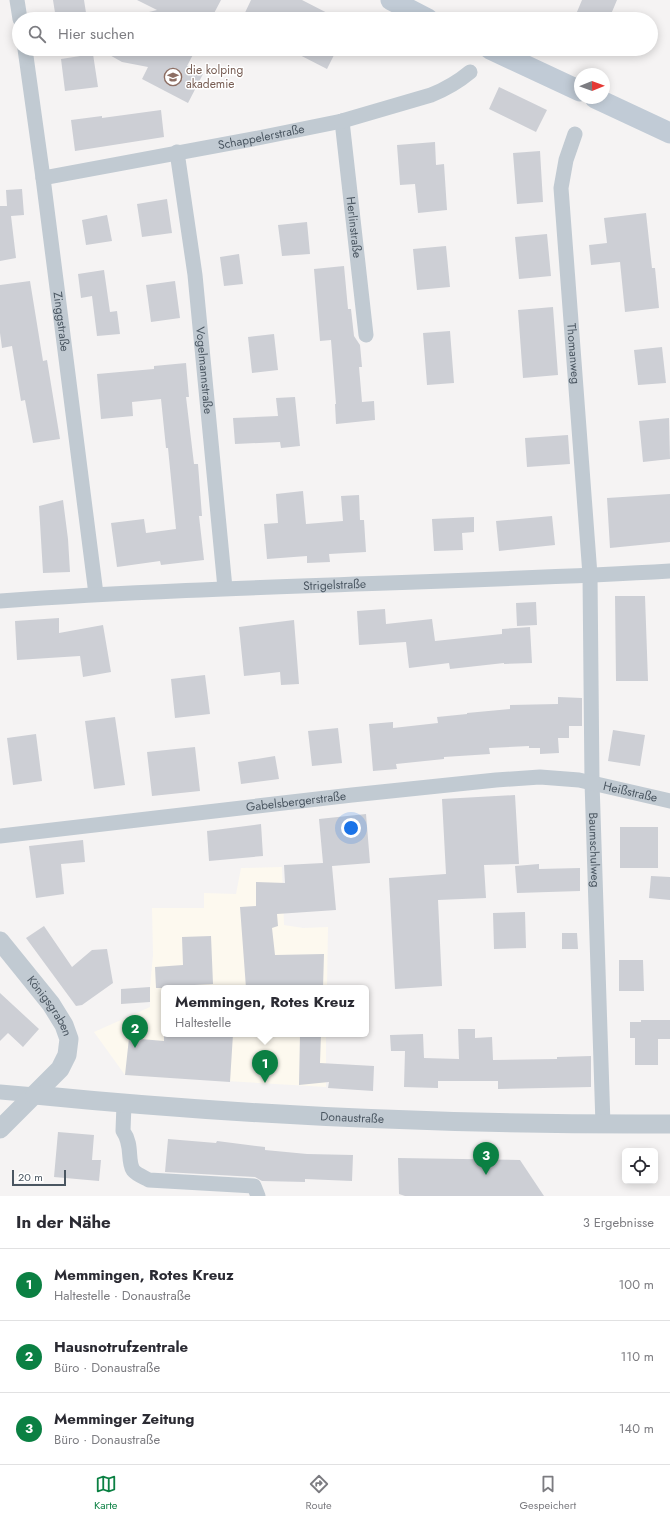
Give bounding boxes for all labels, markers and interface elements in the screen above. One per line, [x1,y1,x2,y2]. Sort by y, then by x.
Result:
search box [12,12,658,56]
icon: search [26,23,48,45]
text: Hier suchen [58,23,135,45]
place label: die kolping akademie [186,61,243,93]
school or university icon: die kolping akademie [163,67,183,87]
north arrow [574,68,610,104]
street label: Schappelerstraße [216,120,306,154]
street label: Herlinstraße [342,196,366,259]
street label: Zinggstraße [49,291,74,353]
street label: Thomanweg [562,323,585,385]
street label: Vogelmannstraße [191,326,217,415]
street label: Strigelstraße [303,575,366,595]
street label: Heißstraße [601,777,659,807]
street label: Gabelsbergerstraße [245,787,347,816]
street label: Baumschulweg [584,812,604,888]
your location [341,818,361,838]
street label: Königsgraben [23,972,76,1039]
popup [161,985,369,1037]
text: Memmingen, Rotes Kreuz [175,991,355,1013]
text: Haltestelle [175,1013,231,1032]
pin: 2 [122,1015,148,1048]
pin: 1 [252,1050,278,1083]
street label: Donaustraße [320,1107,384,1128]
pin: 3 [473,1142,499,1175]
map controls [622,1148,658,1184]
button: locate [622,1148,658,1184]
scale bar [12,1168,66,1187]
text: 20 m [18,1169,43,1185]
text: In der Nähe [16,1210,111,1234]
text: 3 Ergebnisse [583,1213,654,1232]
text: Memmingen, Rotes Kreuz [54,1264,234,1286]
text: 1 [26,1275,32,1294]
text: 100 m [619,1275,654,1294]
text: Haltestelle · Donaustraße [54,1286,191,1305]
text: Hausnotrufzentrale [54,1336,188,1358]
text: 2 [25,1347,33,1366]
text: 110 m [620,1347,654,1366]
text: Büro · Donaustraße [54,1358,160,1377]
text: Memminger Zeitung [54,1408,195,1430]
text: 3 [25,1419,33,1438]
text: 140 m [619,1419,654,1438]
text: Büro · Donaustraße [54,1430,160,1449]
tab: Karte [94,1473,118,1513]
tab: Route [305,1473,332,1513]
tab: Gespeichert [520,1473,576,1513]

